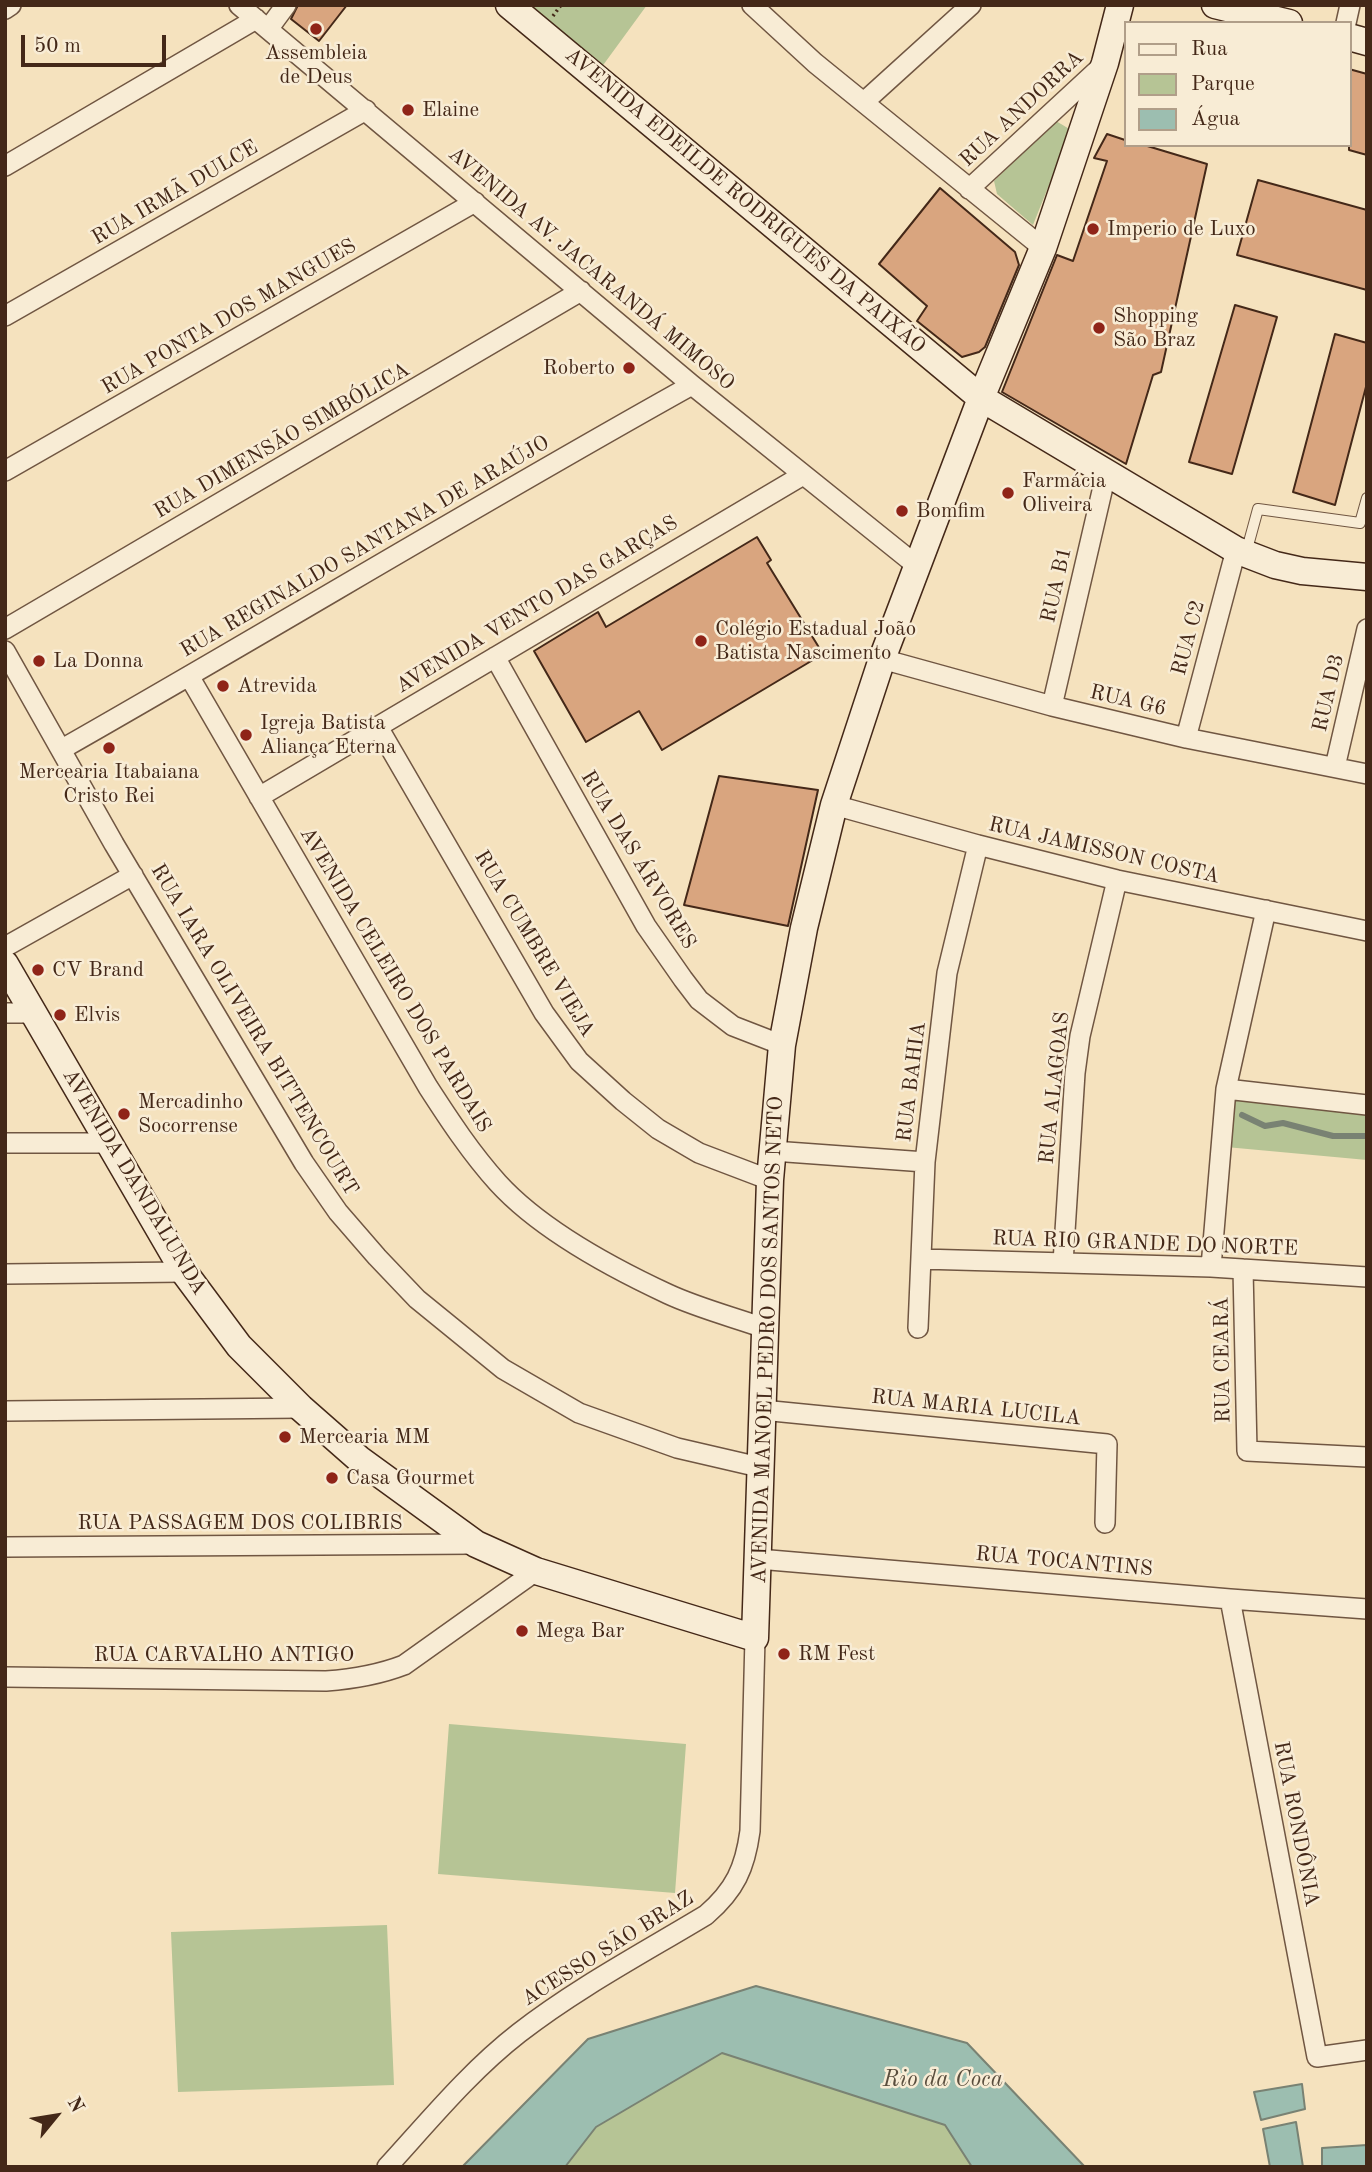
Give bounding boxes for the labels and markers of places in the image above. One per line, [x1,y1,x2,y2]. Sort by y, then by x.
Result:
marker: Assembleia de Deus [308,21,324,37]
place label: Assembleia de Deus [265,40,367,90]
place label: Elaine [422,97,479,123]
marker: Elaine [400,102,416,118]
place label: Imperio de Luxo [1107,216,1256,242]
marker: Imperio de Luxo [1085,221,1101,237]
place label: Shopping São Braz [1113,303,1198,353]
marker: Shopping São Braz [1091,320,1107,336]
place label: Roberto [543,355,615,381]
marker: Roberto [621,360,637,376]
place label: Farmácia Oliveira [1022,468,1106,518]
marker: Farmácia Oliveira [1000,485,1016,501]
place label: Bomfim [916,498,985,524]
marker: Bomfim [894,503,910,519]
place label: Colégio Estadual João Batista Nascimento [715,616,916,666]
marker: Colégio Estadual João Batista Nascimento [693,633,709,649]
place label: La Donna [53,648,143,674]
marker: La Donna [31,653,47,669]
place label: Atrevida [237,673,317,699]
marker: Atrevida [215,678,231,694]
place label: Igreja Batista Aliança Eterna [260,710,396,760]
marker: Igreja Batista Aliança Eterna [238,727,254,743]
marker: Mercearia Itabaiana Cristo Rei [101,740,117,756]
place label: Mercearia Itabaiana Cristo Rei [19,759,199,809]
place label: CV Brand [52,957,144,983]
marker: CV Brand [30,962,46,978]
place label: Elvis [74,1002,120,1028]
marker: Elvis [52,1007,68,1023]
place label: Mercadinho Socorrense [138,1089,243,1139]
marker: Mercadinho Socorrense [116,1106,132,1122]
place label: Mercearia MM [299,1424,430,1450]
marker: Mercearia MM [277,1429,293,1445]
place label: Casa Gourmet [346,1465,475,1491]
marker: Casa Gourmet [324,1470,340,1486]
place label: Mega Bar [536,1618,624,1644]
marker: Mega Bar [514,1623,530,1639]
place label: RM Fest [798,1641,875,1667]
marker: RM Fest [776,1646,792,1662]

